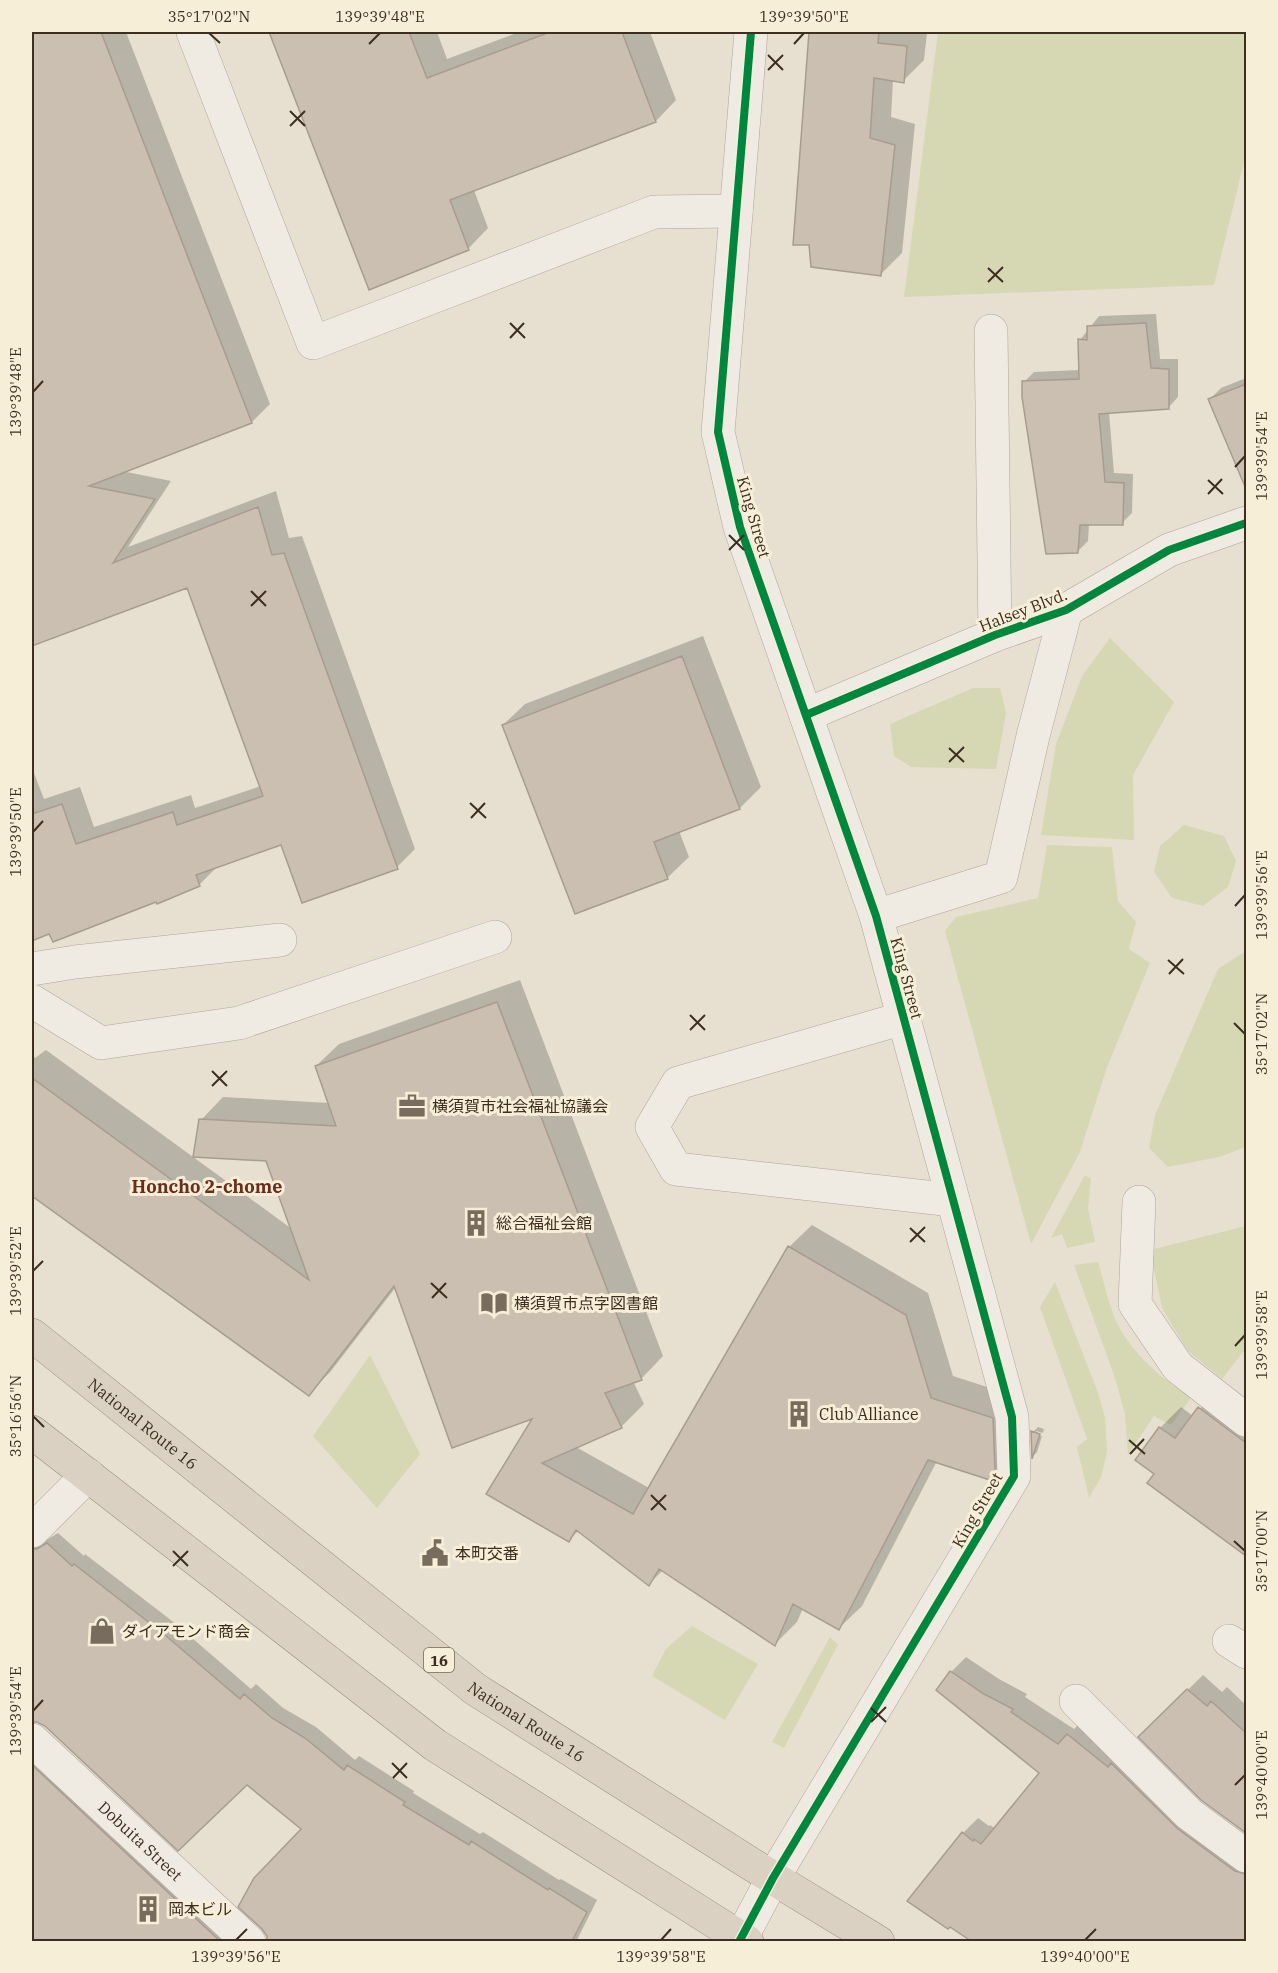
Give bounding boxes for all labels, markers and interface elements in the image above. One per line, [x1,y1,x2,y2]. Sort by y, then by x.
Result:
text: 35°17'02"N [168,7,250,26]
text: 139°39'48"E [335,7,425,26]
text: 139°39'50"E [759,7,849,26]
text: 139°39'48"E [6,347,25,437]
text: 139°39'54"E [1252,411,1271,501]
street label: King Street [733,474,775,560]
street label: Halsey Blvd. [976,584,1070,636]
text: 139°39'50"E [6,787,25,877]
text: 139°39'56"E [1252,850,1271,940]
street label: King Street [886,935,928,1021]
text: 35°17'02"N [1252,993,1271,1075]
office icon: 横須賀市社会福祉協議会 [397,1091,427,1121]
place label: 横須賀市社会福祉協議会 [432,1096,608,1116]
district label: Honcho 2-chome [132,1175,282,1198]
building icon: 総合福祉会館 [461,1208,491,1238]
place label: 総合福祉会館 [496,1213,592,1233]
text: 139°39'52"E [6,1226,25,1316]
library icon: 横須賀市点字図書館 [479,1288,509,1318]
text: 139°39'58"E [1252,1290,1271,1380]
place label: 横須賀市点字図書館 [514,1293,658,1313]
street label: National Route 16 [84,1374,202,1474]
text: 35°16'56"N [6,1375,25,1457]
building icon: Club Alliance [784,1399,814,1429]
place label: Club Alliance [819,1404,918,1424]
street label: King Street [947,1468,1007,1551]
text: 35°17'00"N [1252,1510,1271,1592]
public building icon: 本町交番 [420,1538,450,1568]
place label: 本町交番 [455,1543,519,1563]
shop icon: ダイアモンド商会 [87,1616,117,1646]
place label: ダイアモンド商会 [122,1621,250,1641]
road number: 16 [424,1648,454,1672]
text: 139°39'54"E [6,1666,25,1756]
street label: National Route 16 [464,1677,589,1766]
text: 139°40'00"E [1252,1730,1271,1820]
street label: Dobuita Street [94,1797,187,1885]
building icon: 岡本ビル [133,1894,163,1924]
place label: 岡本ビル [168,1899,232,1919]
text: 139°39'56"E [191,1947,281,1966]
text: 139°39'58"E [616,1947,706,1966]
text: 139°40'00"E [1040,1947,1130,1966]

